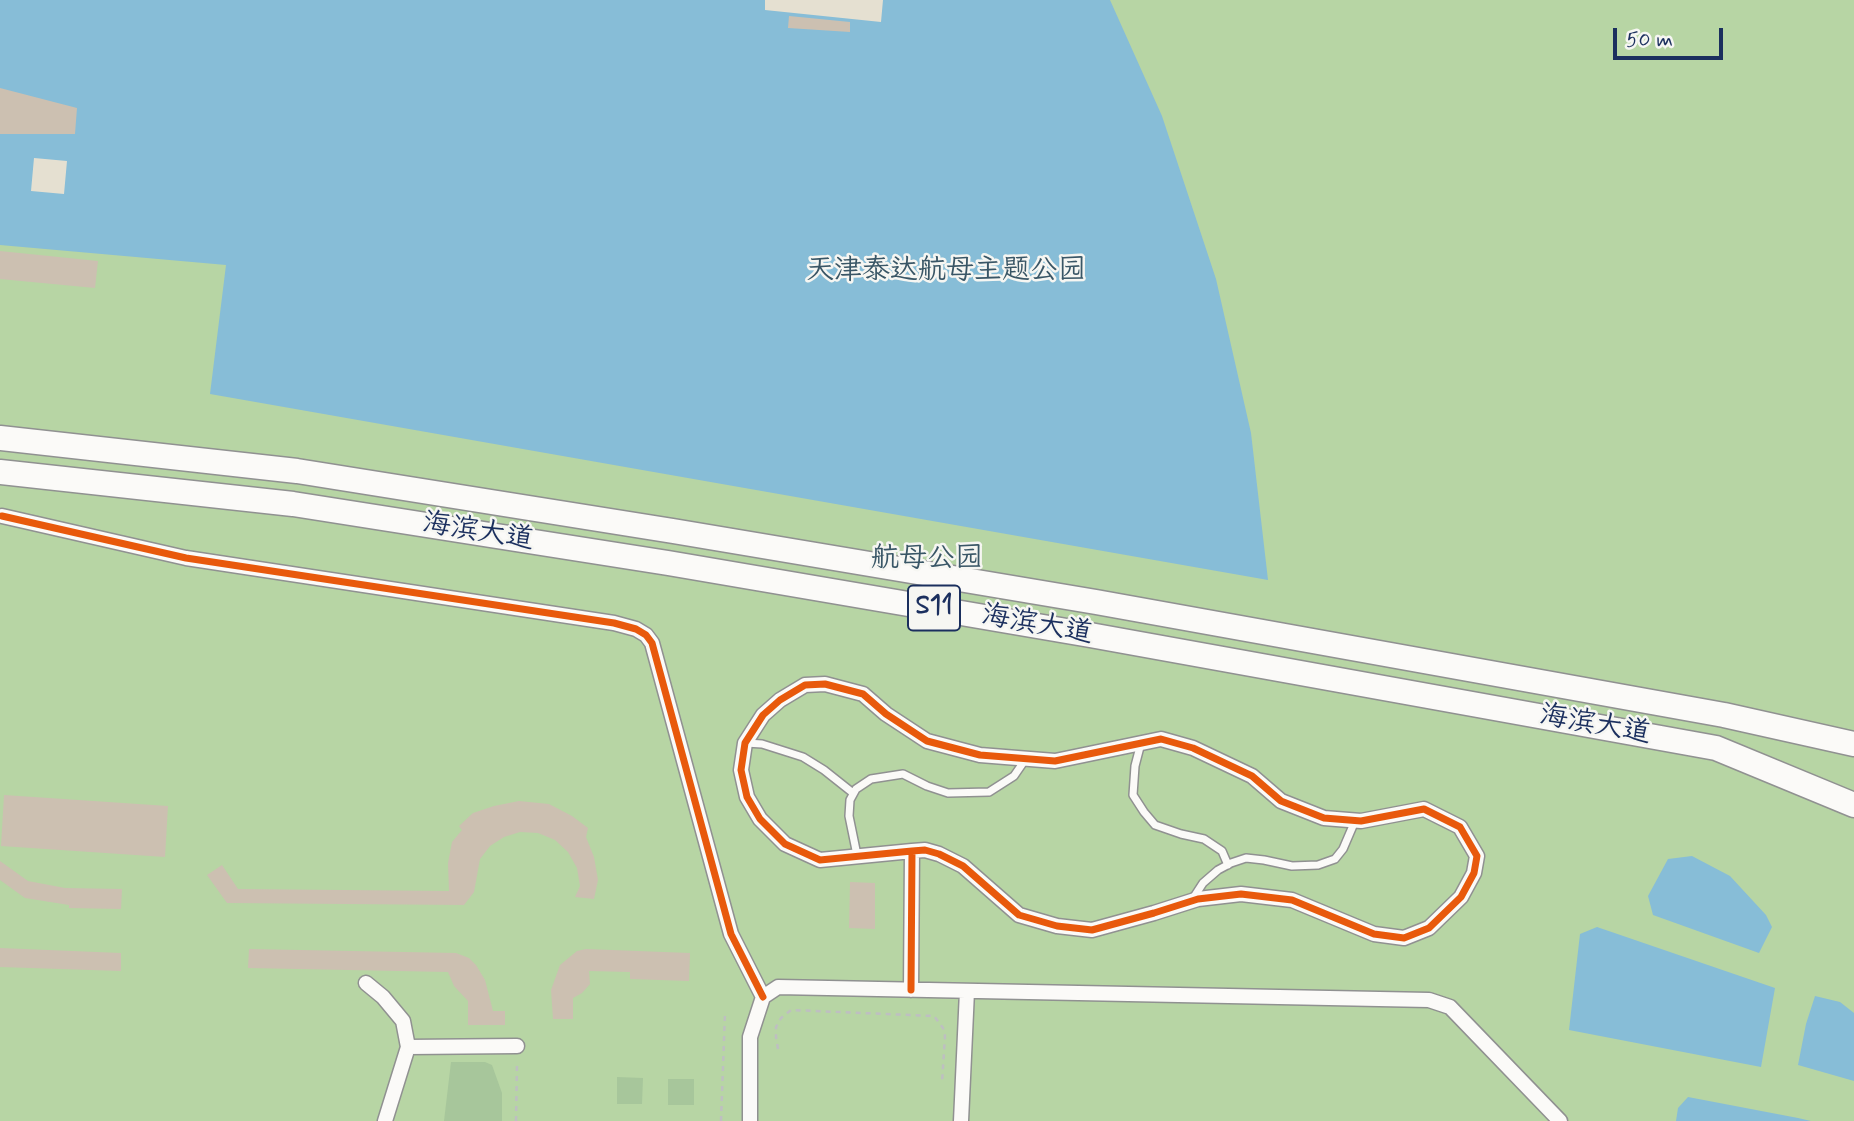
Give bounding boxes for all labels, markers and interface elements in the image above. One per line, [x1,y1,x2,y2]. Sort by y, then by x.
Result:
scale bar [1616,14,1726,58]
text: 50 m [1626,26,1673,54]
park label: 天津泰达航母主题公园 [806,255,1086,289]
street label: 海滨大道 [420,508,536,558]
park label: 航母公园 [871,543,983,577]
road number: S11 [908,586,960,630]
street label: 海滨大道 [979,600,1095,652]
street label: 海滨大道 [1537,700,1653,752]

